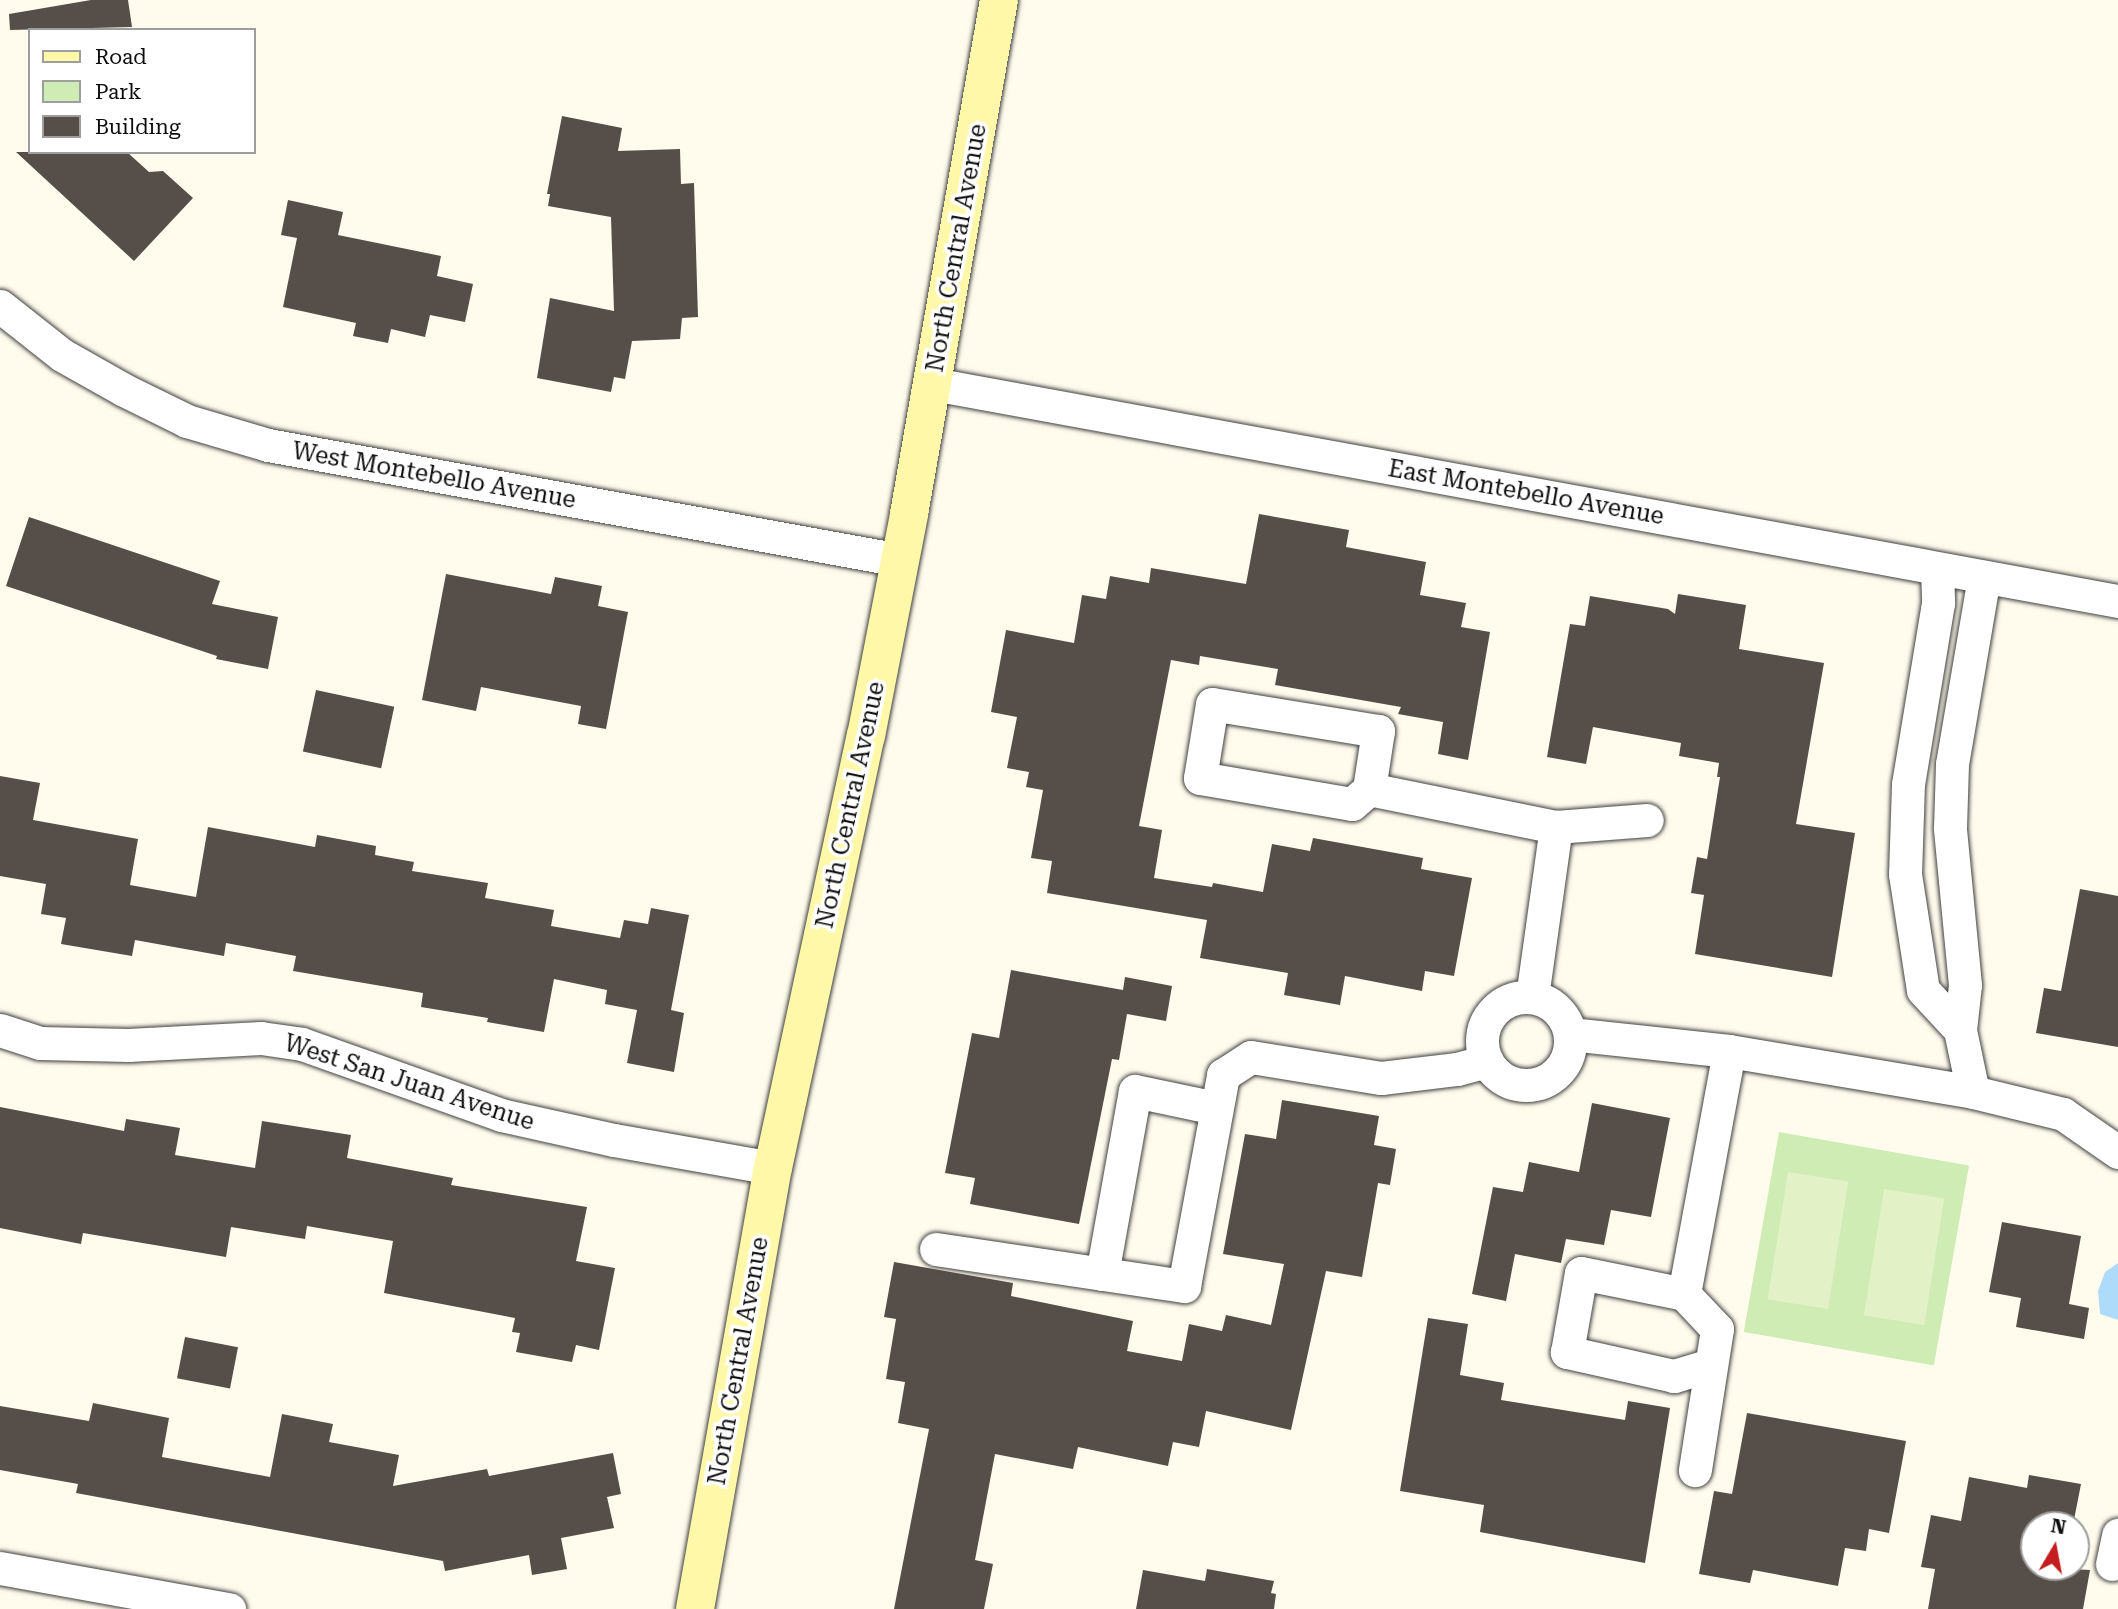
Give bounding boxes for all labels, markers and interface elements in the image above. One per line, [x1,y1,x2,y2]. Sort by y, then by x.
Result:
legend [28,28,256,154]
text: Road [95,45,147,69]
text: Park [95,80,141,104]
text: Building [95,115,181,139]
street label: North Central Avenue [921,122,993,374]
street label: West Montebello Avenue [290,437,578,515]
street label: East Montebello Avenue [1386,455,1666,531]
street label: North Central Avenue [811,679,891,931]
street label: West San Juan Avenue [280,1029,538,1137]
street label: North Central Avenue [703,1235,775,1487]
north arrow [2020,1511,2090,1581]
text: N [2049,1514,2068,1539]

